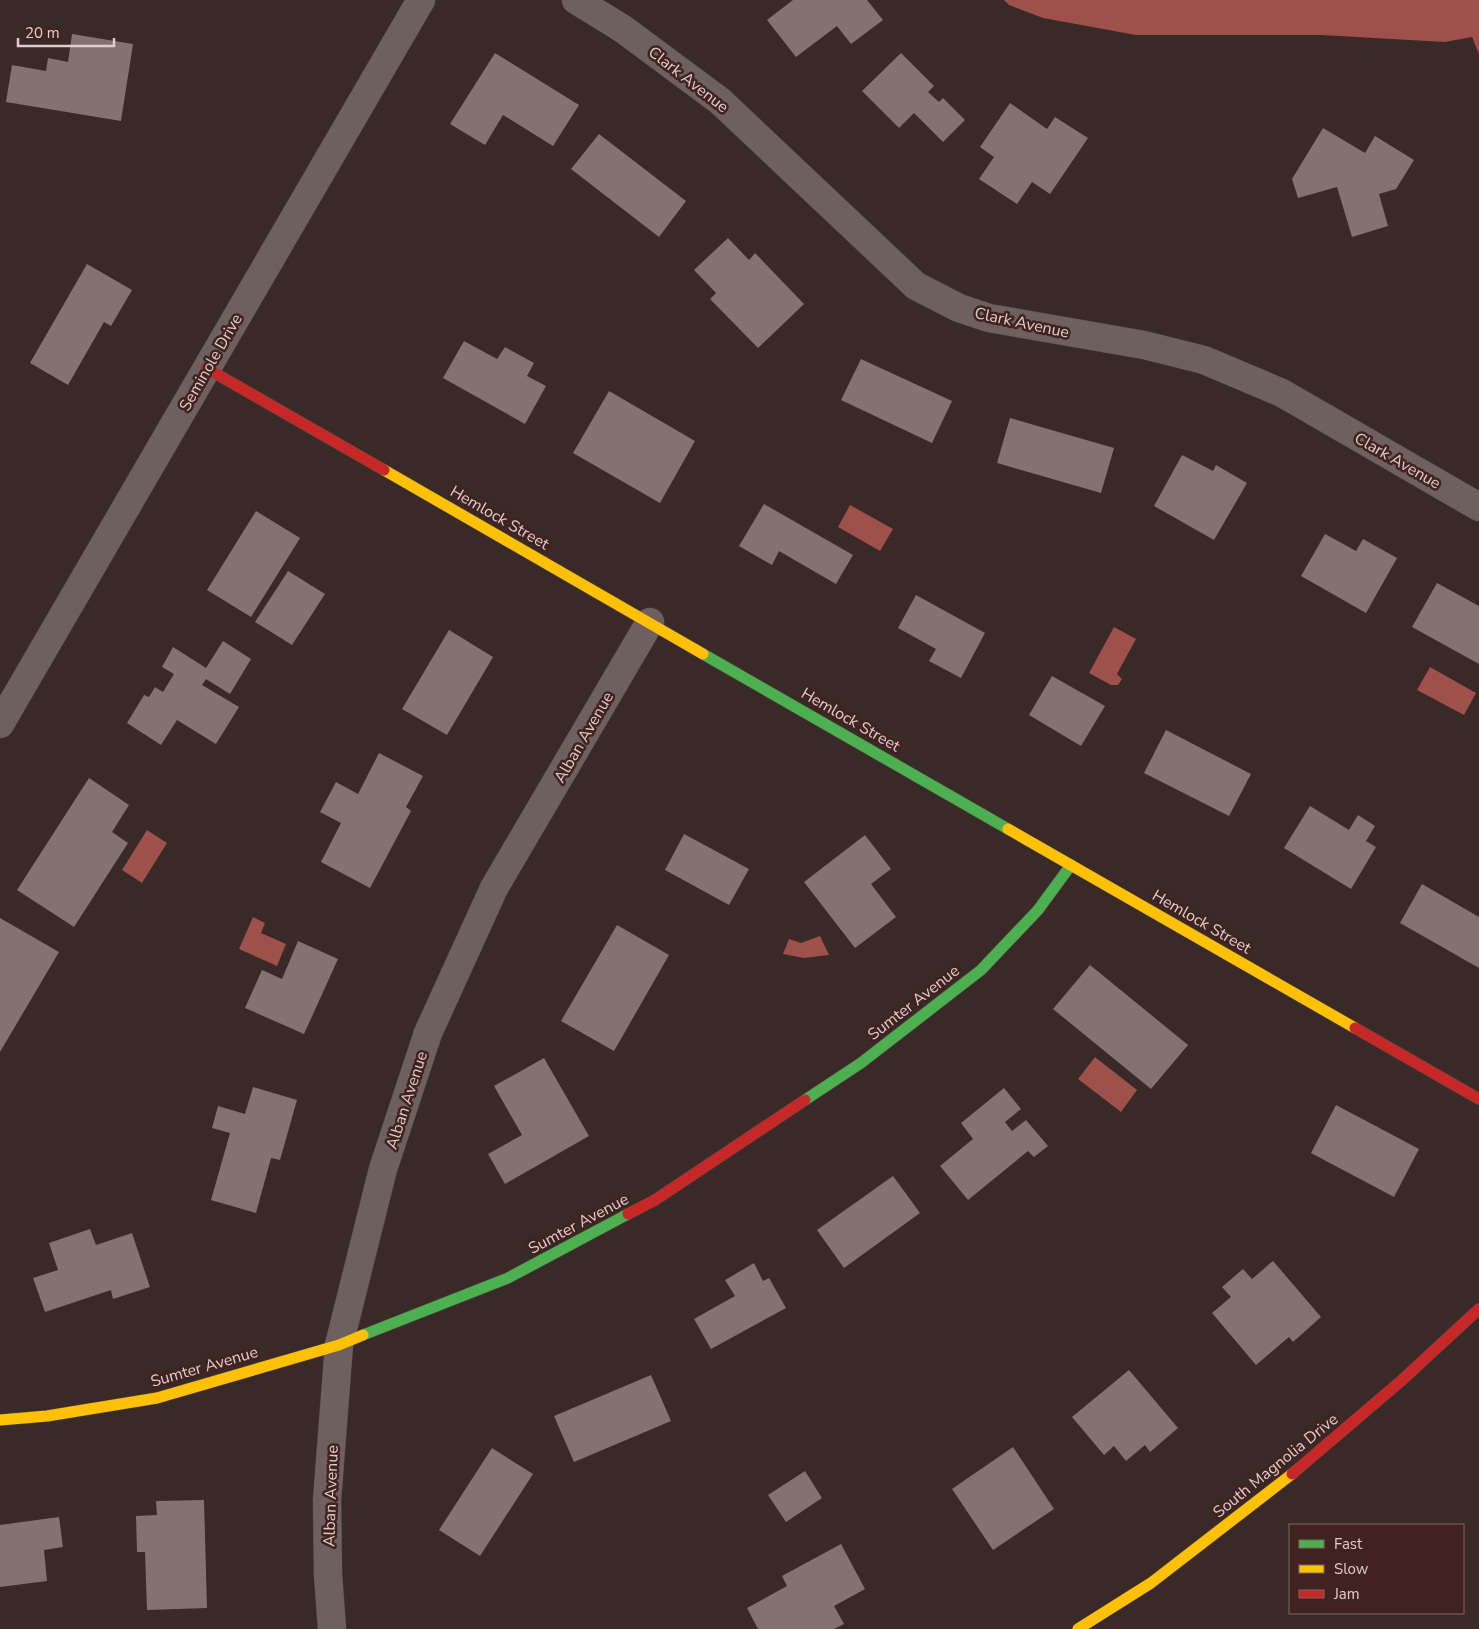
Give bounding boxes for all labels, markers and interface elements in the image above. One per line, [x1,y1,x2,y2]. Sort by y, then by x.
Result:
scale bar [18,15,114,47]
text: 20 m [25,23,60,43]
street label: Clark Avenue [644,41,733,118]
street label: Clark Avenue [972,302,1071,344]
street label: Seminole Drive [174,310,248,415]
street label: Clark Avenue [1350,427,1445,494]
street label: Hemlock Street [446,481,553,555]
street label: Hemlock Street [797,683,904,757]
street label: Alban Avenue [549,688,619,787]
street label: Hemlock Street [1148,885,1255,959]
street label: Sumter Avenue [863,960,964,1046]
street label: Alban Avenue [381,1048,433,1152]
street label: Sumter Avenue [524,1188,633,1260]
street label: Sumter Avenue [148,1341,261,1393]
street label: South Magnolia Drive [1208,1408,1343,1523]
street label: Alban Avenue [318,1445,344,1547]
legend [1289,1524,1464,1614]
text: Fast [1334,1534,1363,1554]
text: Slow [1334,1559,1369,1579]
text: Jam [1333,1584,1360,1604]

